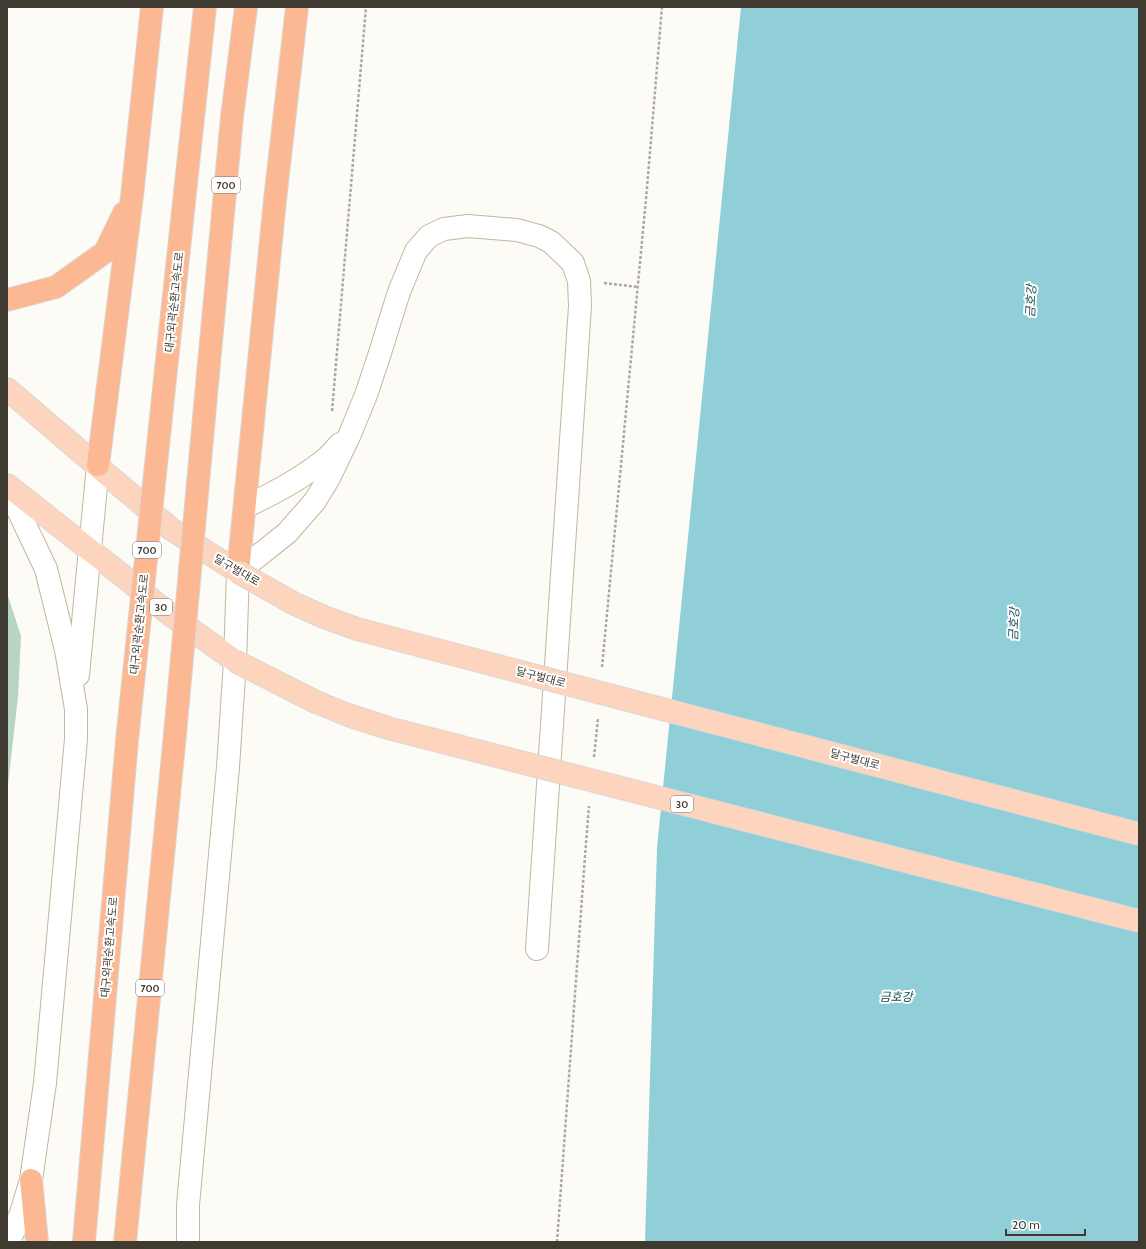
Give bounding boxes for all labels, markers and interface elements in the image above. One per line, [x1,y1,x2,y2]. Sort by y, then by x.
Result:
road number: 700 [212,177,240,193]
street label: 대구외곽순환고속도로 [162,251,186,353]
water label: 금호강 [1022,282,1039,318]
road number: 700 [133,542,161,558]
street label: 달구벌대로 [212,551,262,589]
street label: 대구외곽순환고속도로 [127,573,151,675]
road number: 30 [150,599,172,615]
water label: 금호강 [1005,605,1022,641]
street label: 달구벌대로 [515,664,567,690]
street label: 달구벌대로 [829,746,881,772]
road number: 30 [671,796,693,812]
street label: 대구외곽순환고속도로 [98,896,120,998]
road number: 700 [136,980,164,996]
water label: 금호강 [879,989,915,1004]
scale bar [1006,1211,1085,1237]
text: 20 m [1012,1217,1040,1232]

